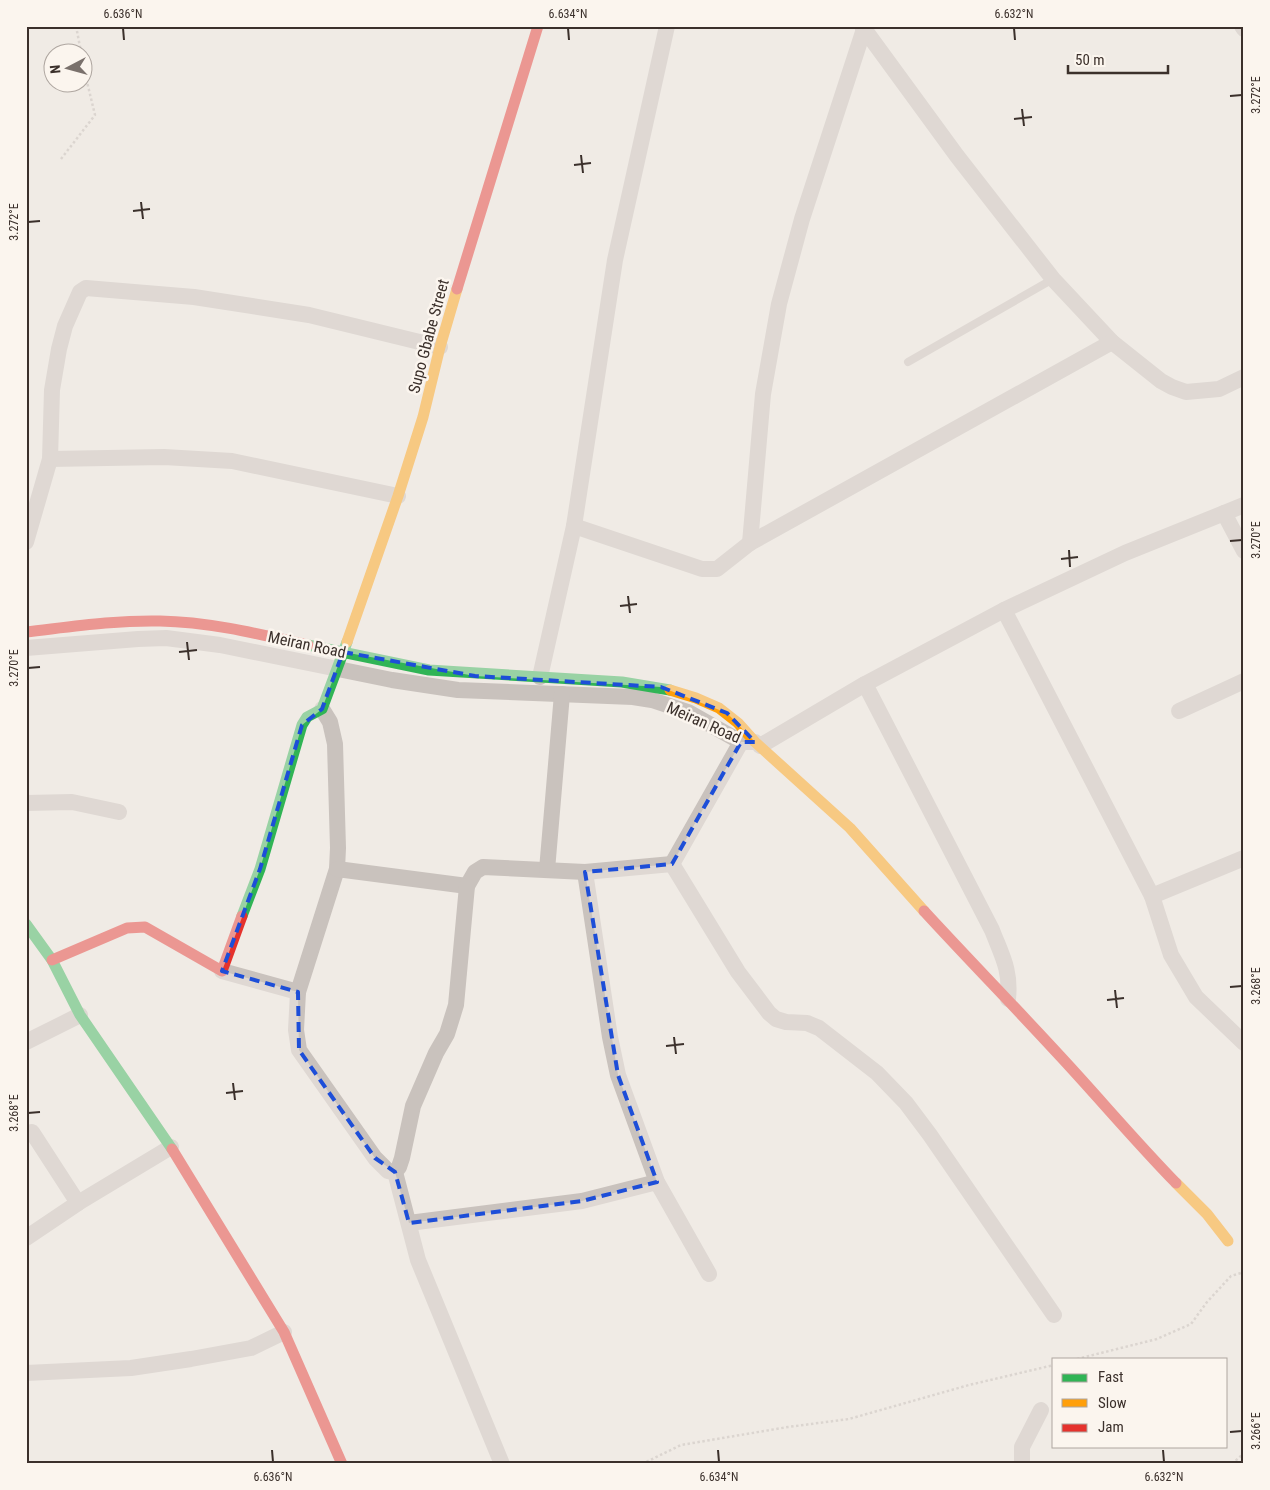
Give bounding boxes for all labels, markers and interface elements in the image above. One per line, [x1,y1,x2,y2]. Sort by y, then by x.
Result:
text: 6.636°N [104,7,142,21]
text: 6.634°N [549,7,587,21]
text: 6.632°N [995,7,1033,21]
north arrow [42,42,92,92]
scale bar [1068,42,1168,74]
text: 50 m [1075,51,1105,69]
text: N [47,64,63,74]
text: 3.272°E [1249,76,1263,114]
text: 3.272°E [7,203,21,241]
street label: Supo Gbabe Street [404,277,453,395]
text: 3.270°E [1249,521,1263,559]
street label: Meiran Road [266,627,348,662]
text: 3.270°E [7,649,21,687]
street label: Meiran Road [664,698,744,747]
text: 3.268°E [1249,967,1263,1005]
text: 3.268°E [7,1094,21,1132]
legend [1052,1358,1228,1448]
text: Fast [1098,1368,1123,1386]
text: Slow [1098,1394,1127,1412]
text: 3.266°E [1249,1412,1263,1450]
text: Jam [1098,1418,1124,1436]
text: 6.636°N [254,1470,292,1484]
text: 6.634°N [700,1470,738,1484]
text: 6.632°N [1145,1470,1183,1484]

